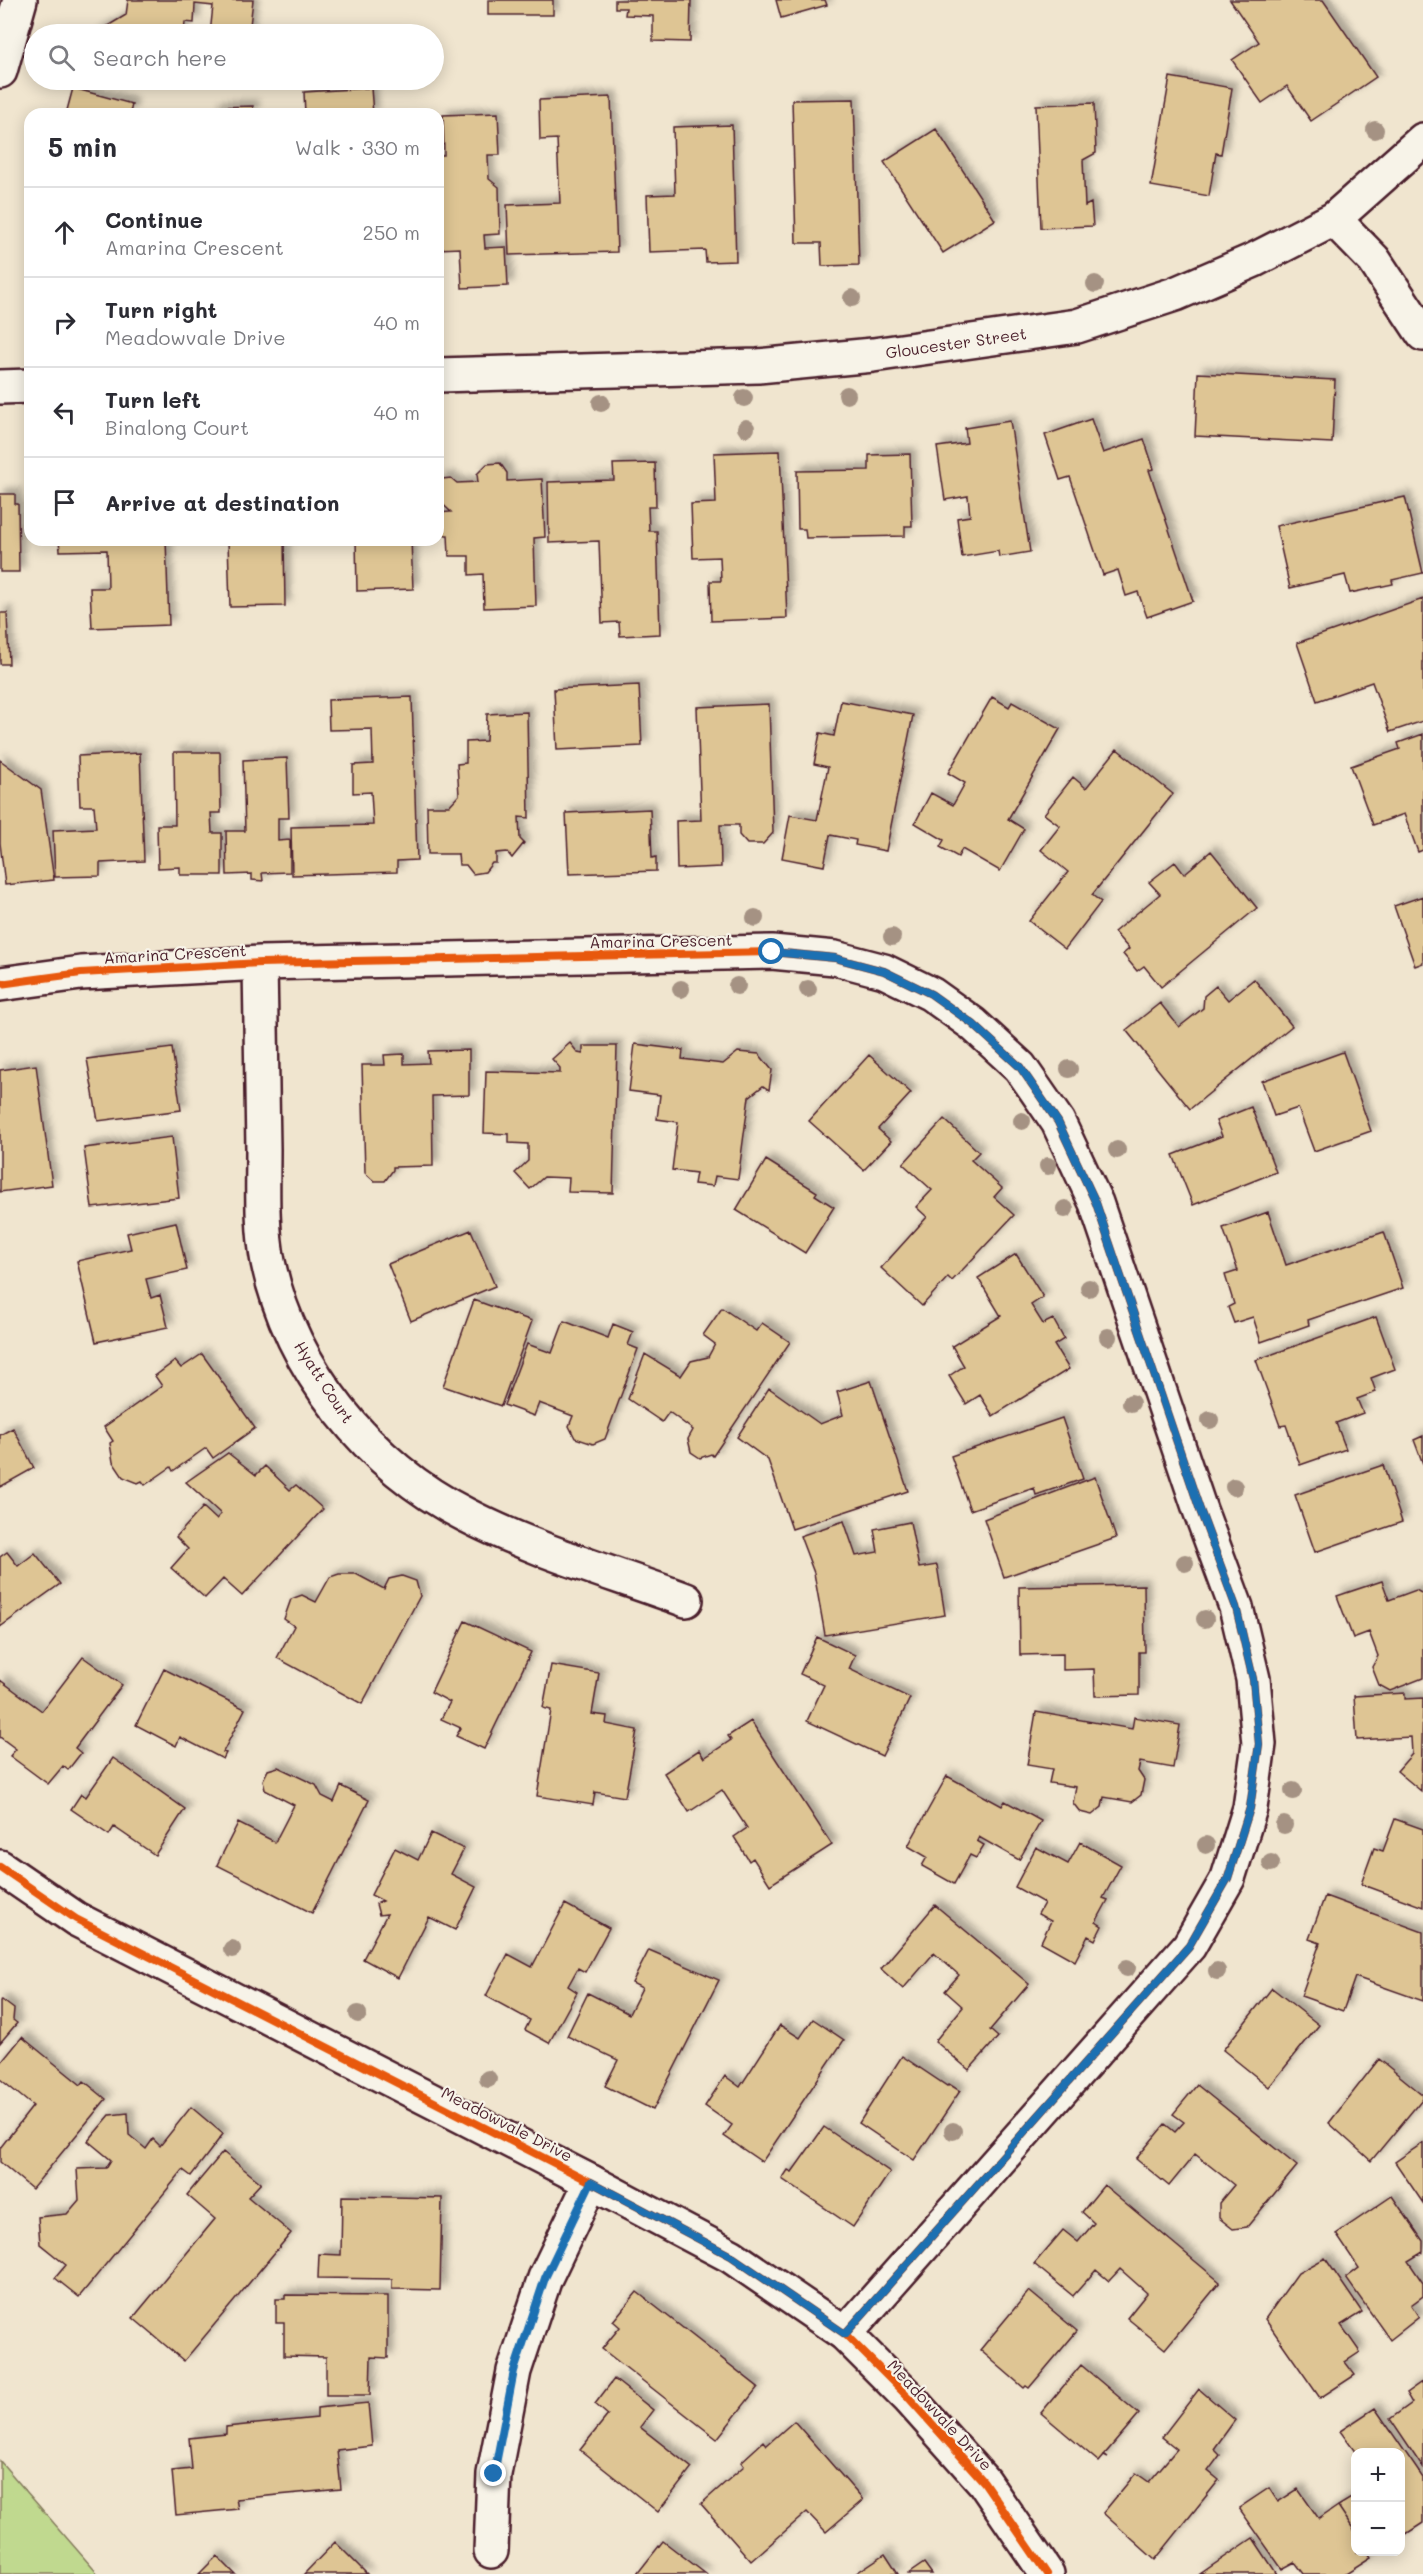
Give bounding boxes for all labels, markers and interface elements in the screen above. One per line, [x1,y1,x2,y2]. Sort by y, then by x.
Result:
search box [24,24,444,90]
icon: search [45,41,78,74]
text: Search here [93,43,227,72]
text: 5 min [48,130,117,164]
text: Walk · 330 m [295,134,420,160]
text: Continue [105,205,203,234]
icon: ahead [48,216,81,249]
text: 250 m [363,219,420,245]
text: Amarina Crescent [105,234,284,260]
text: Turn right [105,295,217,324]
icon: right [48,306,81,339]
text: 40 m [374,309,420,335]
street label: Gloucester Street [884,322,1028,363]
text: Meadowvale Drive [105,324,286,350]
text: Turn left [105,385,201,414]
icon: left [48,396,81,429]
text: 40 m [374,399,420,425]
text: Binalong Court [105,414,249,440]
icon: arrive [48,486,81,519]
text: Arrive at destination [105,488,340,517]
street label: Amarina Crescent [589,929,733,952]
route start [758,938,784,964]
street label: Amarina Crescent [103,939,247,968]
street label: Hyatt Court [290,1337,359,1427]
street label: Meadowvale Drive [438,2081,576,2166]
street label: Meadowvale Drive [883,2355,997,2475]
map controls [1351,2448,1405,2556]
button: + [1351,2448,1405,2502]
route end [480,2460,506,2486]
button: − [1351,2502,1405,2556]

